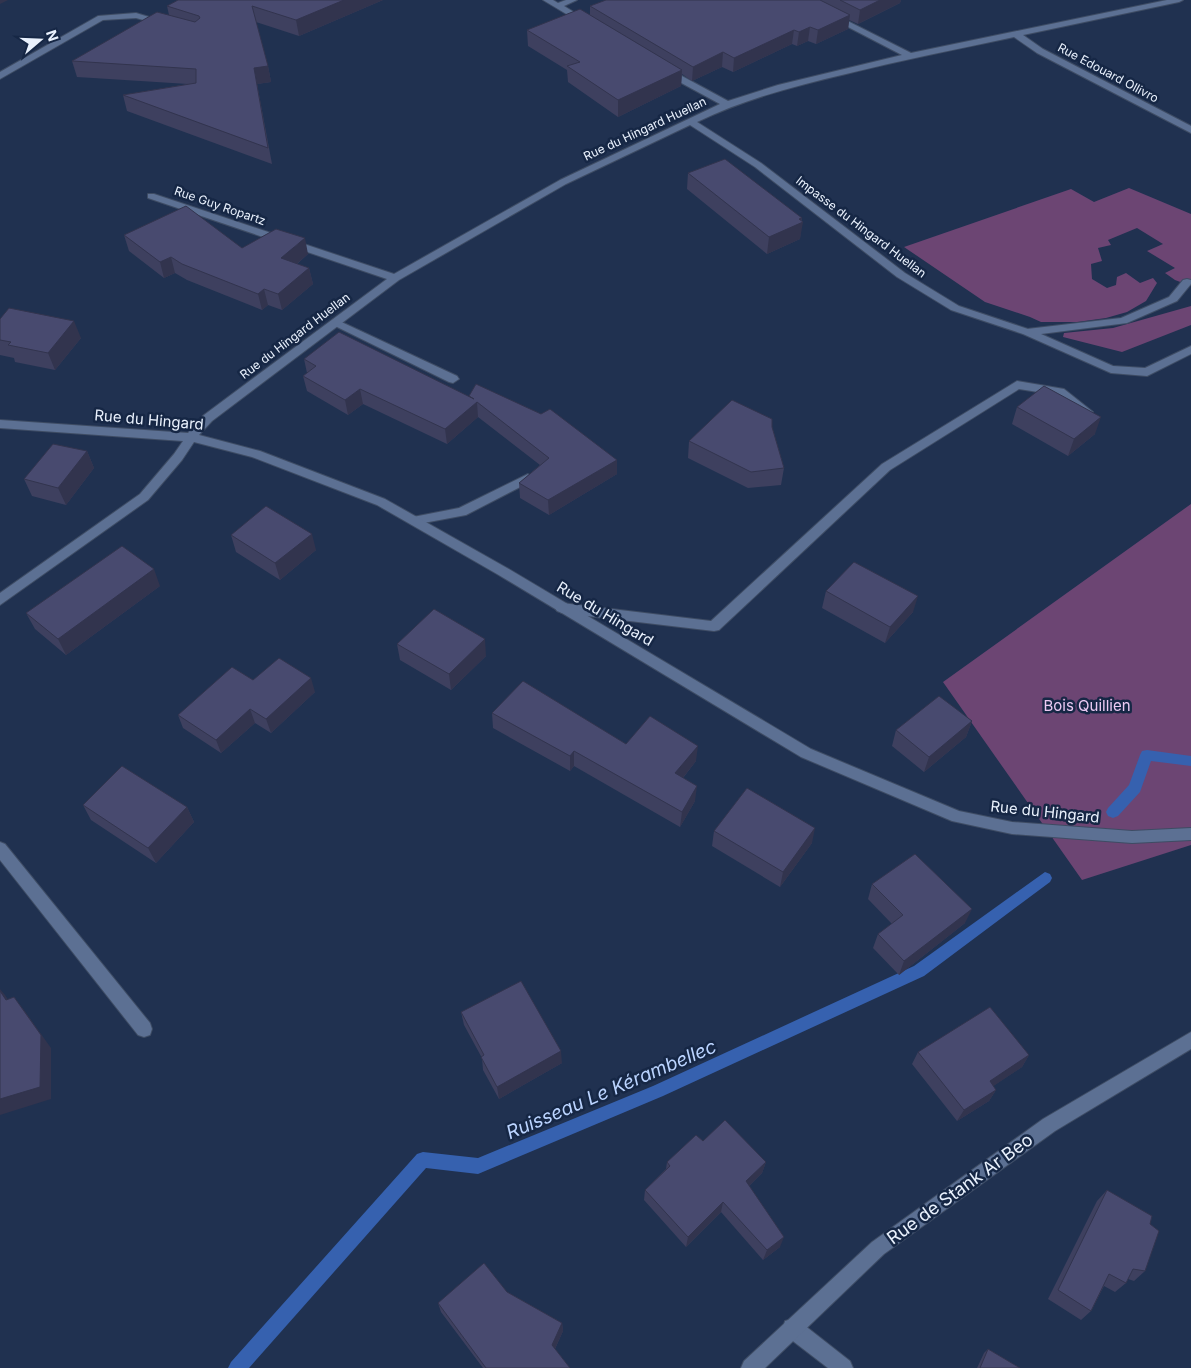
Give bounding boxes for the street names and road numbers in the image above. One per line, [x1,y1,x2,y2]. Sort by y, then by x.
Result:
street label: Rue Edouard Ollivro [1055,40,1161,105]
street label: Rue du Hingard Huellan [581,93,709,164]
street label: Impasse du Hingard Huellan [793,173,930,281]
street label: Rue Guy Ropartz [173,183,268,228]
street label: Rue du Hingard Huellan [237,289,353,382]
street label: Rue du Hingard [94,405,204,434]
street label: Rue du Hingard [553,577,657,650]
street label: Rue du Hingard [990,796,1101,827]
street label: Rue de Stank Ar Beo [883,1129,1037,1248]

